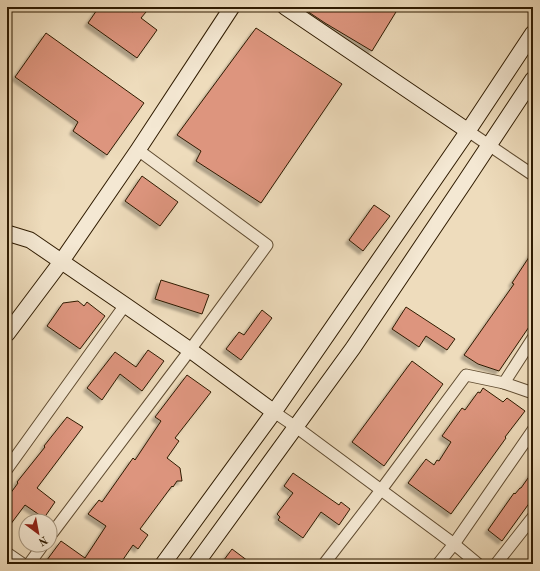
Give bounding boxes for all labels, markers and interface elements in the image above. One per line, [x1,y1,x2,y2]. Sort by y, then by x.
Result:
north arrow [18,513,58,553]
text: N [36,533,49,547]

